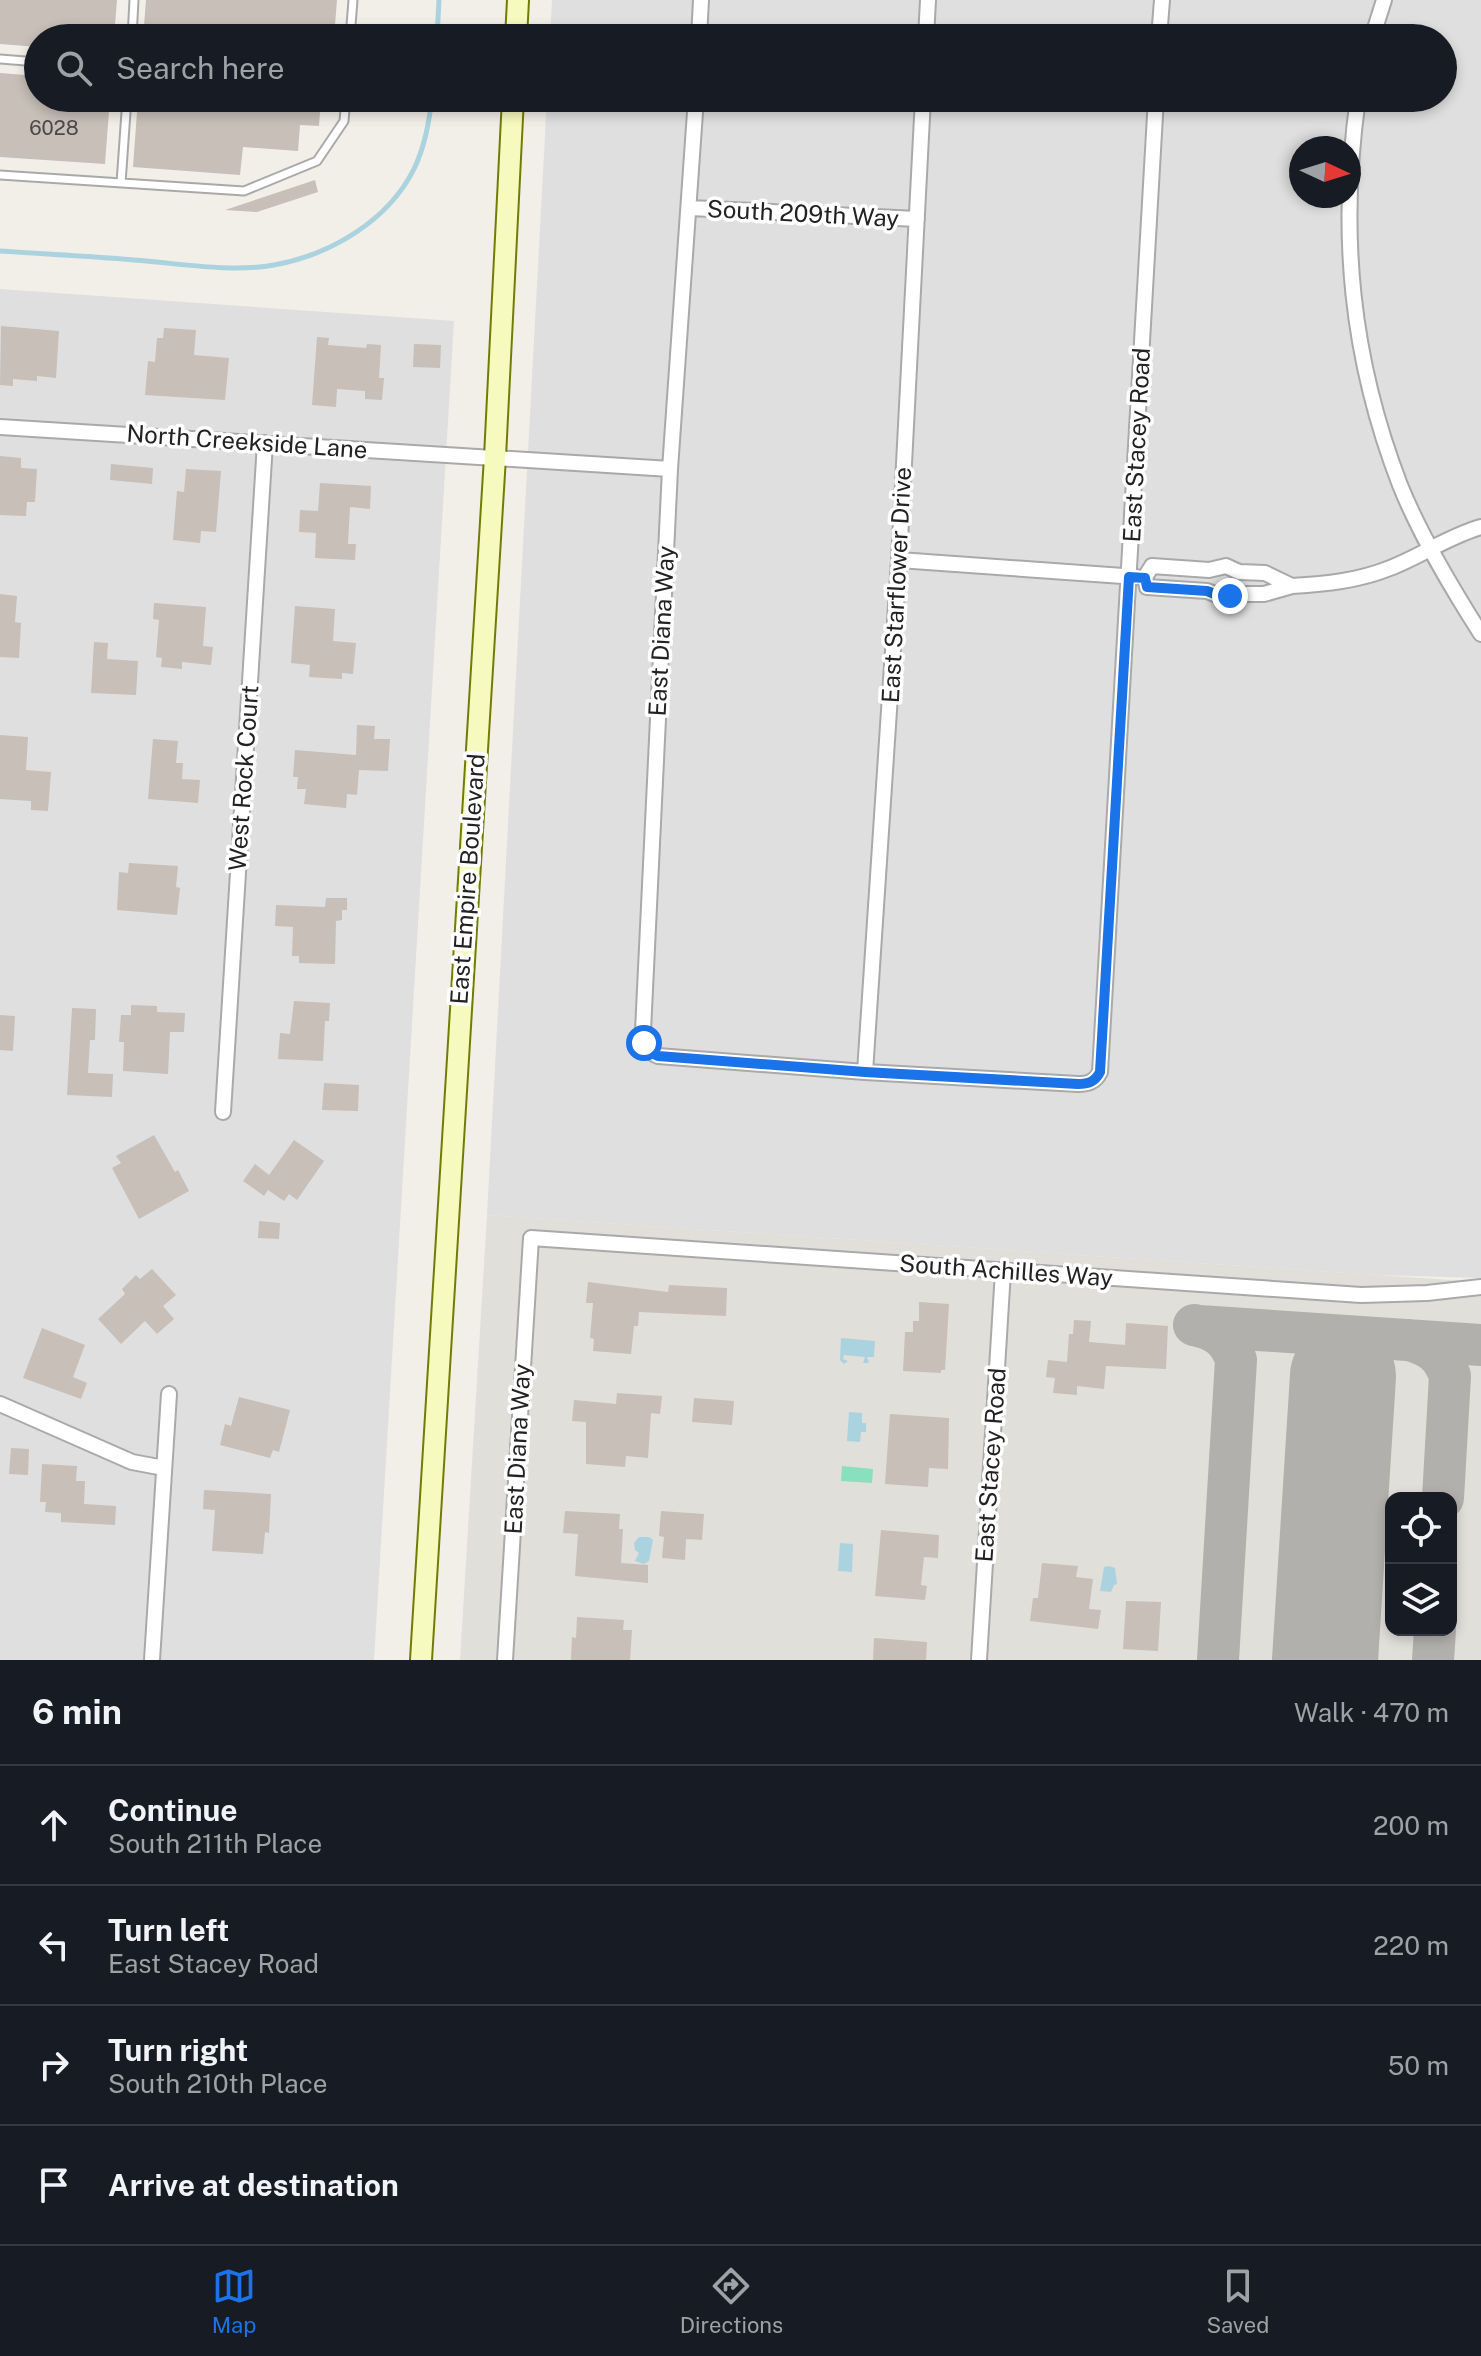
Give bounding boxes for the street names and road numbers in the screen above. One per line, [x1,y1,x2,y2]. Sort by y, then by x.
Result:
street label: South 209th Way [706,194,900,232]
street label: East Stacey Road [1117,347,1155,543]
street label: North Creekside Lane [126,419,369,463]
street label: East Starflower Drive [876,466,916,704]
street label: East Diana Way [643,545,679,717]
street label: West Rock Court [223,684,263,872]
street label: East Empire Boulevard [444,752,490,1005]
street label: South Achilles Way [898,1249,1114,1291]
street label: East Diana Way [499,1363,535,1535]
street label: East Stacey Road [969,1367,1011,1563]

